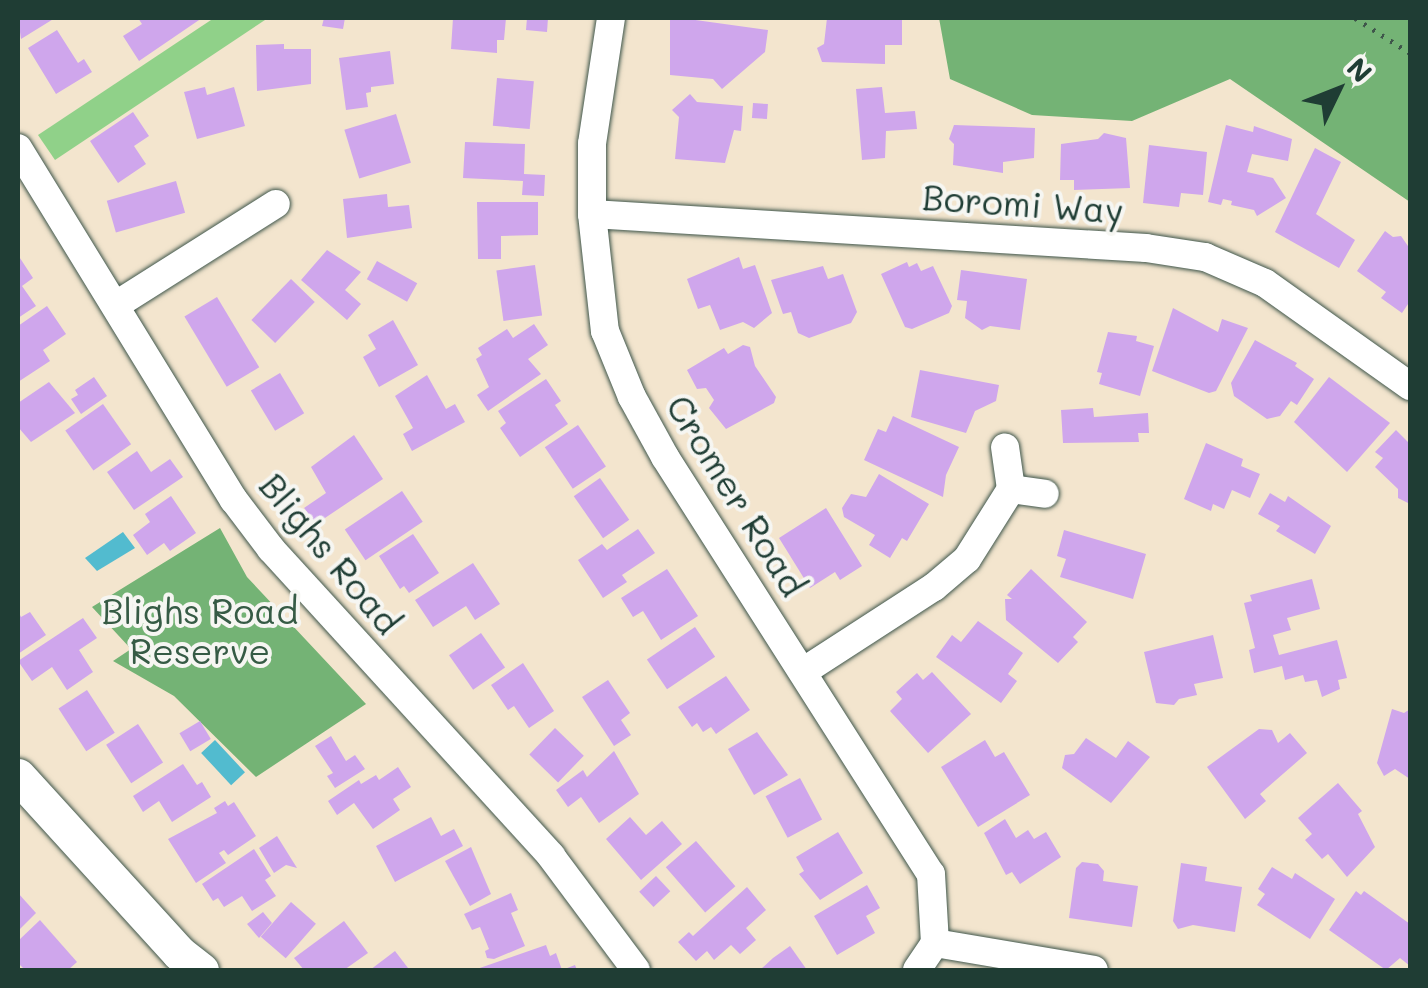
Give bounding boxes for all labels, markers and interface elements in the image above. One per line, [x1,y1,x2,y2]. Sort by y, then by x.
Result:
north arrow [1288,40,1388,140]
text: N [1340,49,1380,90]
street label: Boromi Way [921,175,1125,231]
street label: Cromer Road [659,387,815,603]
street label: Blighs Road [252,464,410,642]
park label: Blighs Road Reserve [102,589,298,671]

